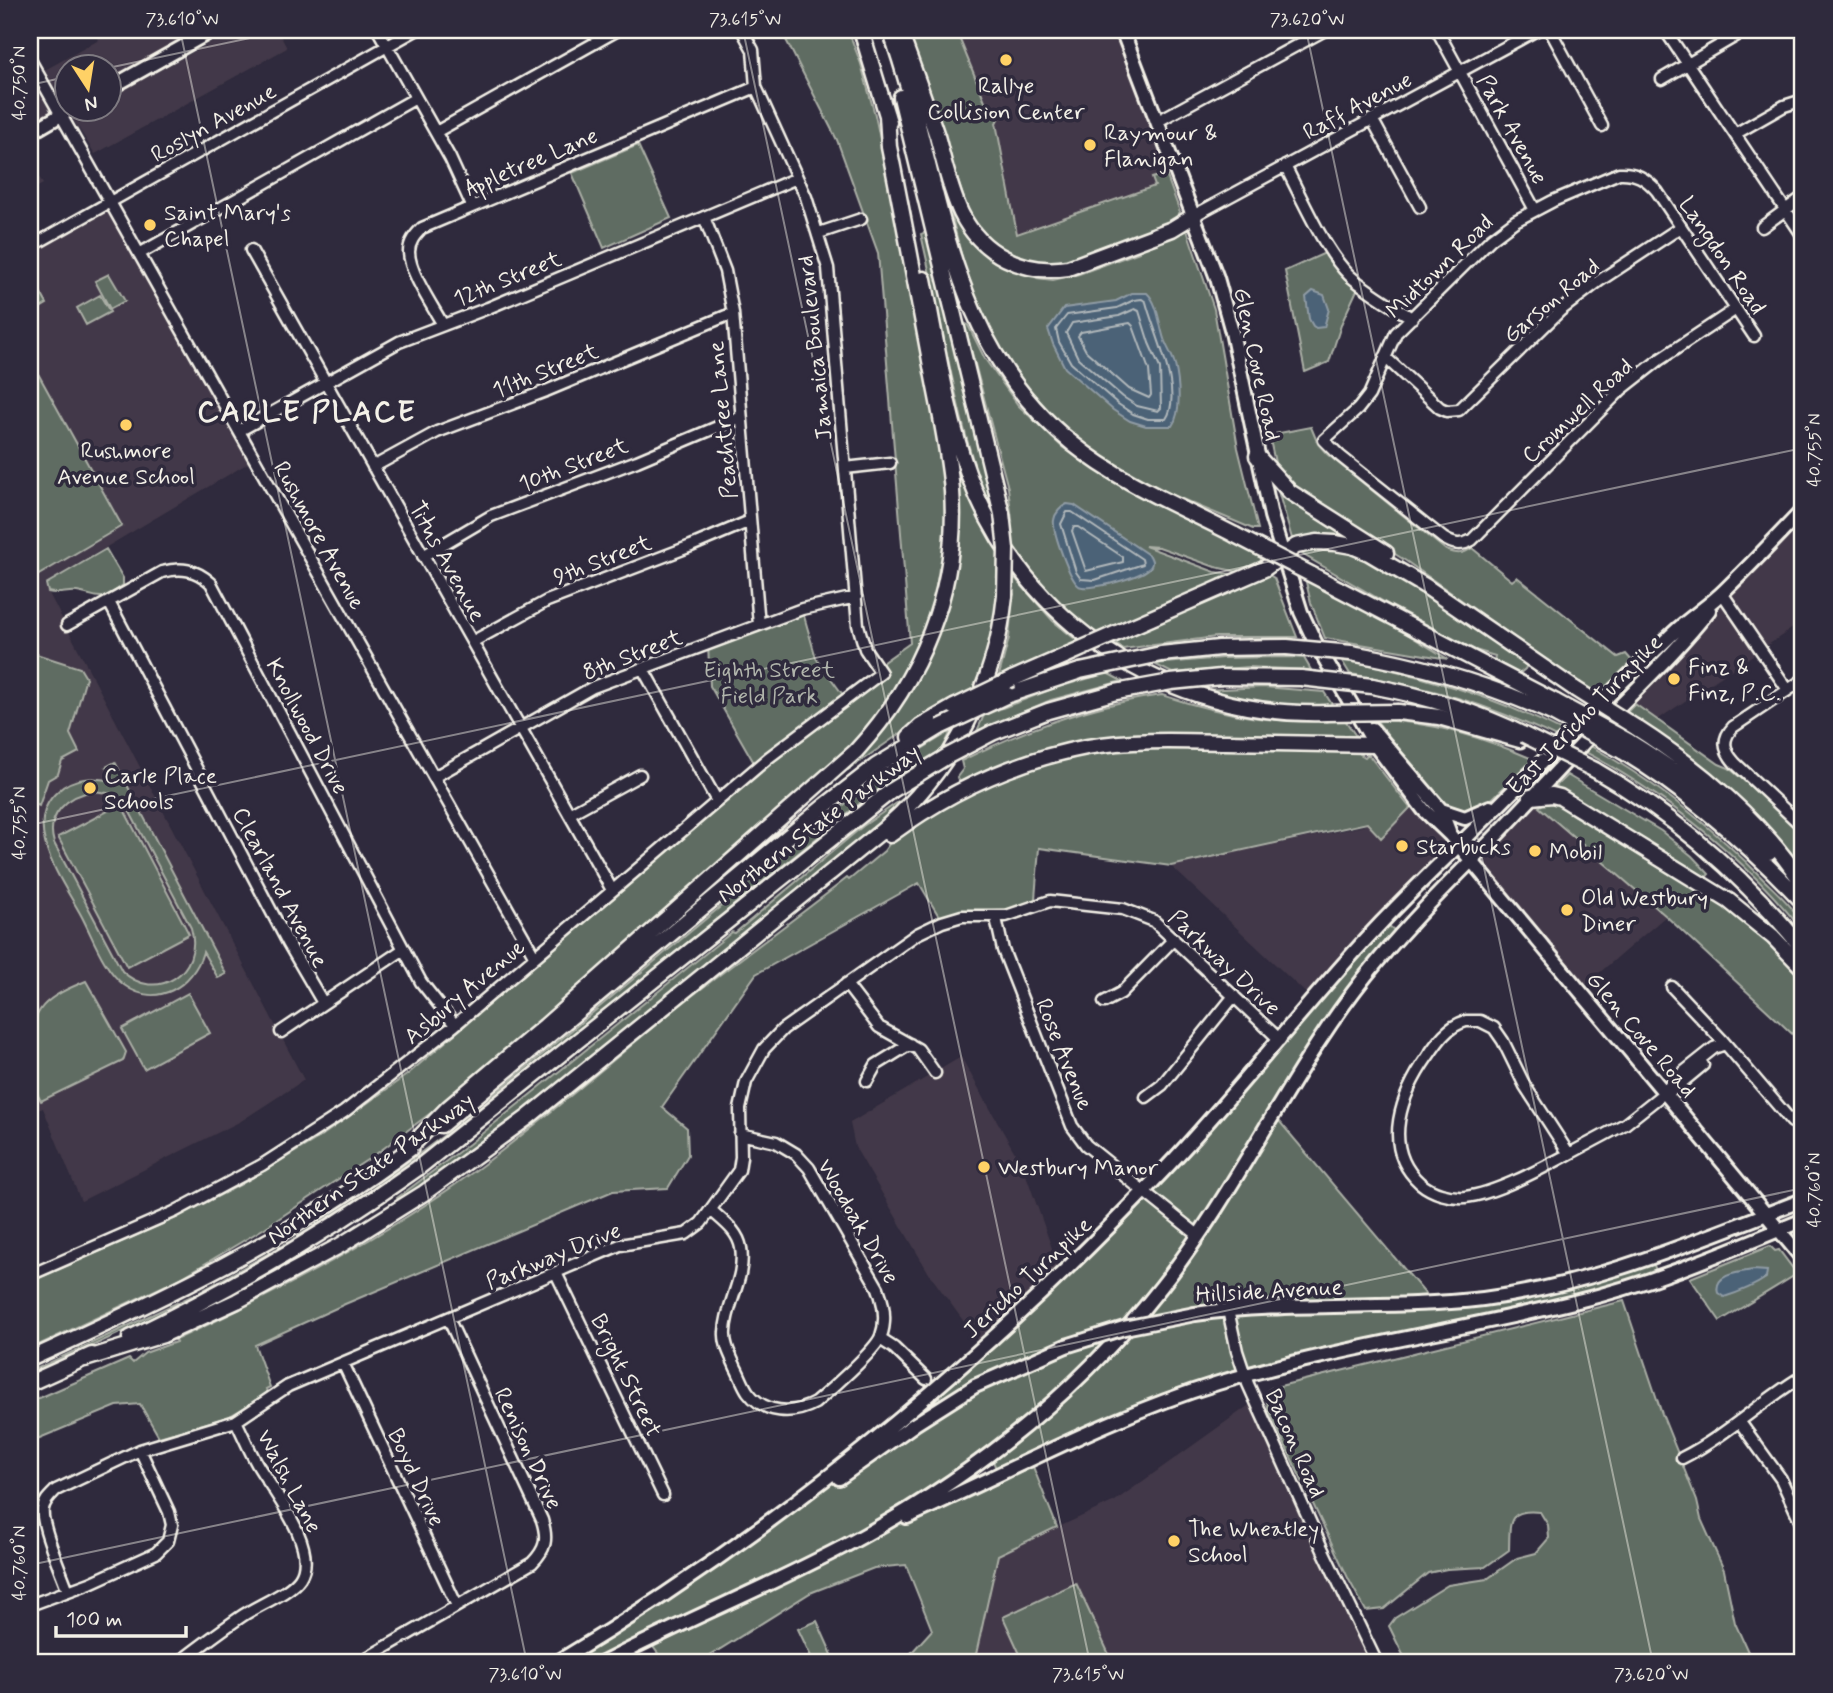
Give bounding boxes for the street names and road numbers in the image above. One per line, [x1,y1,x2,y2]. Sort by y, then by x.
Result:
street label: Raff Avenue [1298,65,1418,148]
street label: Park Avenue [1469,70,1554,190]
street label: Roslyn Avenue [146,77,282,171]
street label: Appletree Lane [461,121,603,205]
street label: Langdon Road [1669,191,1772,322]
street label: Midtown Road [1380,209,1501,326]
street label: 12th Street [449,244,567,315]
street label: Garson Road [1497,252,1607,351]
street label: Jamaica Boulevard [791,254,841,442]
street label: Glen Cove Road [1225,285,1287,444]
street label: 11th Street [488,337,604,407]
street label: Peachtree Lane [702,340,746,500]
street label: Cromwell Road [1516,352,1640,471]
street label: 10th Street [515,431,633,500]
street label: Rushmore Avenue [265,456,372,616]
street label: Titus Avenue [401,496,492,628]
street label: 9th Street [549,528,656,593]
street label: 8th Street [579,623,687,689]
street label: East Jericho Turnpike [1501,628,1670,802]
street label: Knollwood Drive [258,654,355,800]
street label: Northern State Parkway [712,738,927,911]
street label: Clearland Avenue [224,802,334,973]
street label: Parkway Drive [1161,904,1286,1023]
street label: Asbury Avenue [398,933,532,1052]
street label: Glen Cove Road [1579,966,1702,1105]
street label: Rose Avenue [1027,994,1099,1115]
street label: Northern State Parkway [262,1087,481,1253]
street label: Woodoak Drive [809,1154,905,1290]
street label: Jericho Turnpike [957,1211,1099,1346]
street label: Parkway Drive [482,1216,626,1298]
street label: Hillside Avenue [1195,1273,1343,1311]
street label: Bright Street [581,1309,668,1444]
street label: Renison Drive [486,1383,568,1515]
street label: Bacon Road [1257,1385,1332,1503]
street label: Boyd Drive [379,1424,451,1532]
street label: Walsh Lane [248,1425,328,1539]

